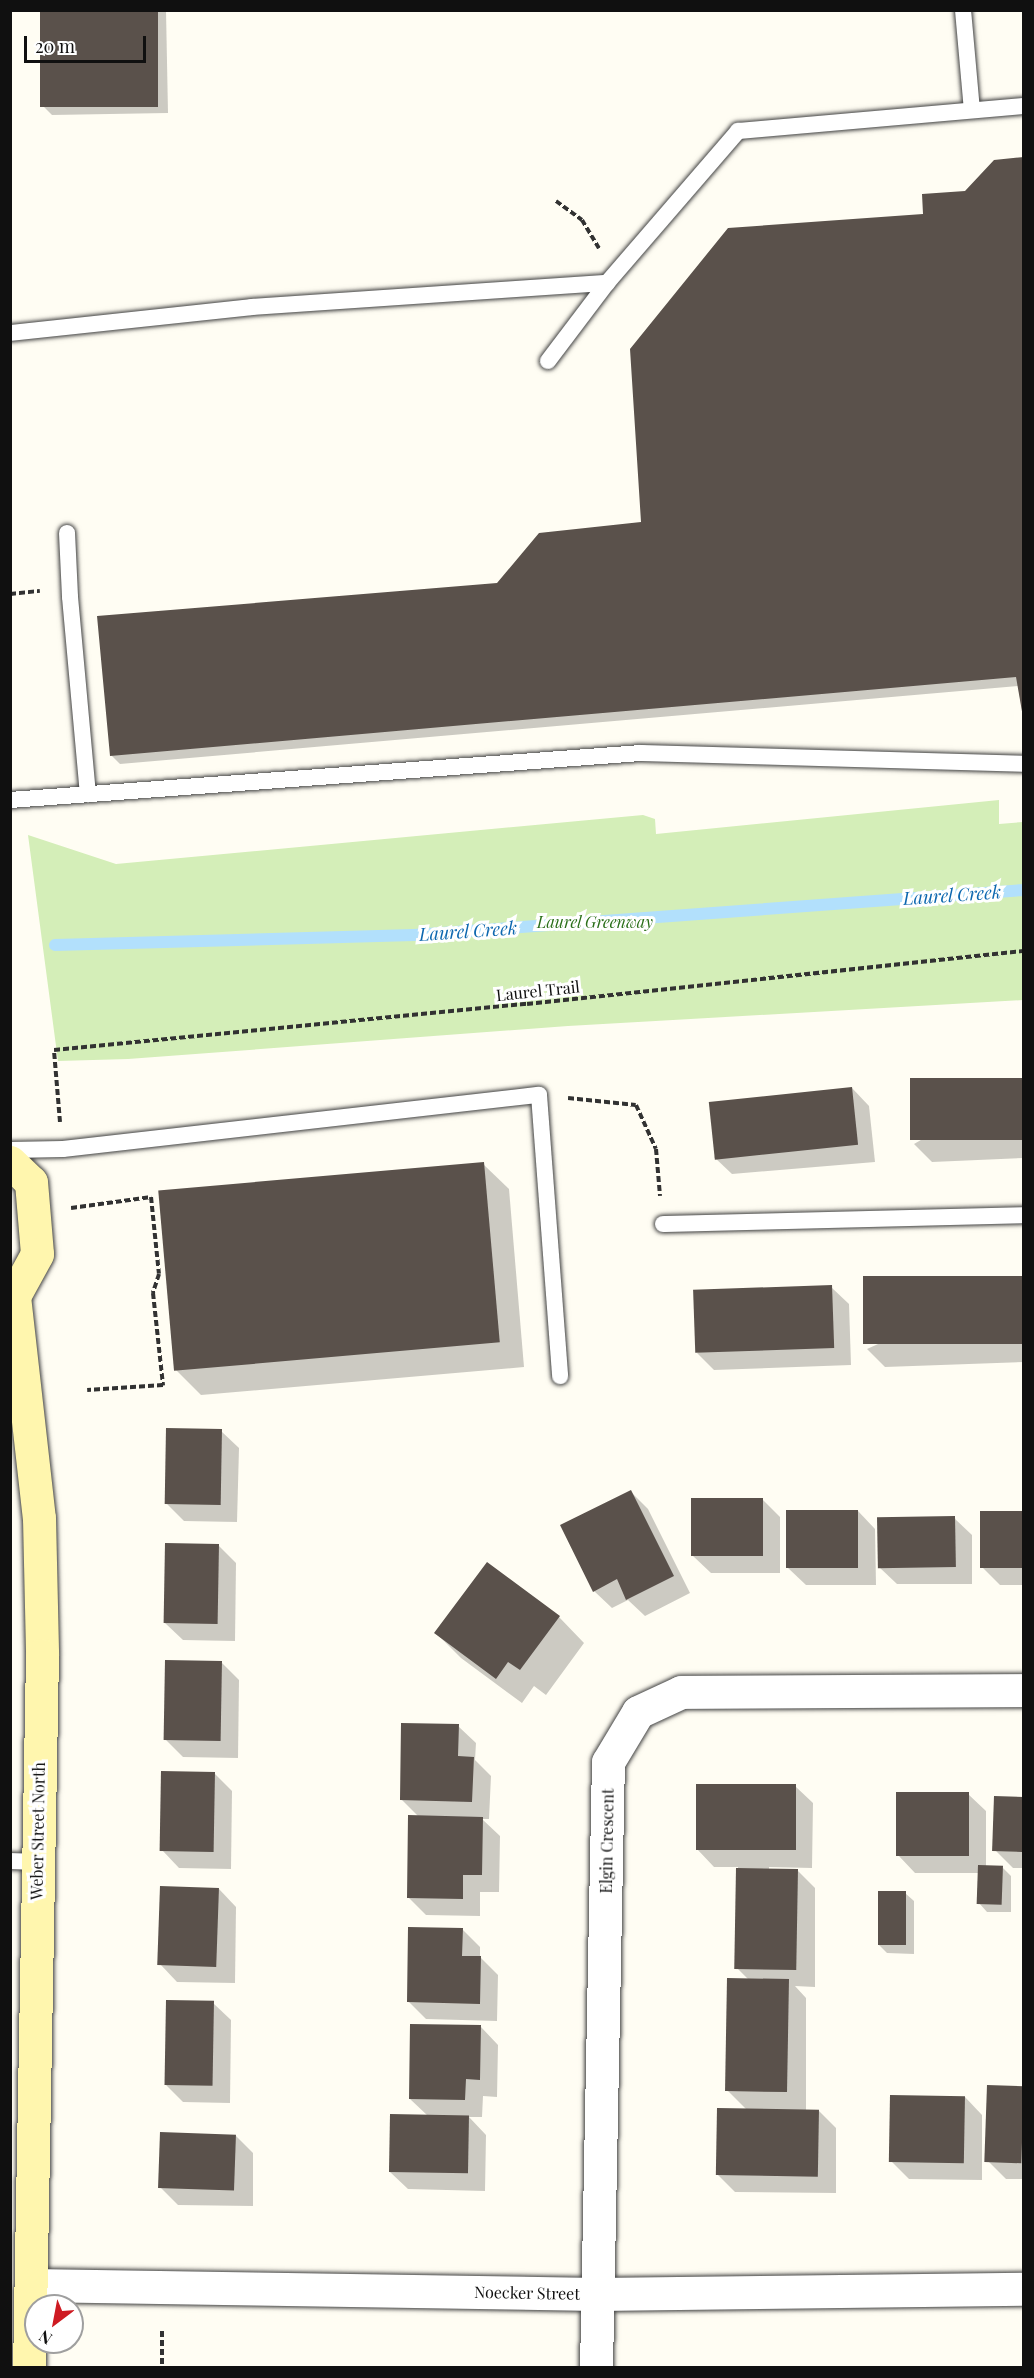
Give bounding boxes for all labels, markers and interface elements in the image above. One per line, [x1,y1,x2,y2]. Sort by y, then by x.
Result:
scale bar [27,24,148,62]
text: 20 m [35,34,75,58]
water label: Laurel Creek [902,881,1002,909]
park label: Laurel Greenway [537,912,653,932]
water label: Laurel Creek [418,917,518,945]
street label: Laurel Trail [495,977,581,1005]
street label: Weber Street North [27,1762,49,1900]
street label: Elgin Crescent [596,1788,618,1894]
street label: Noecker Street [474,2282,580,2304]
north arrow [24,2294,84,2354]
text: N [35,2326,56,2350]

